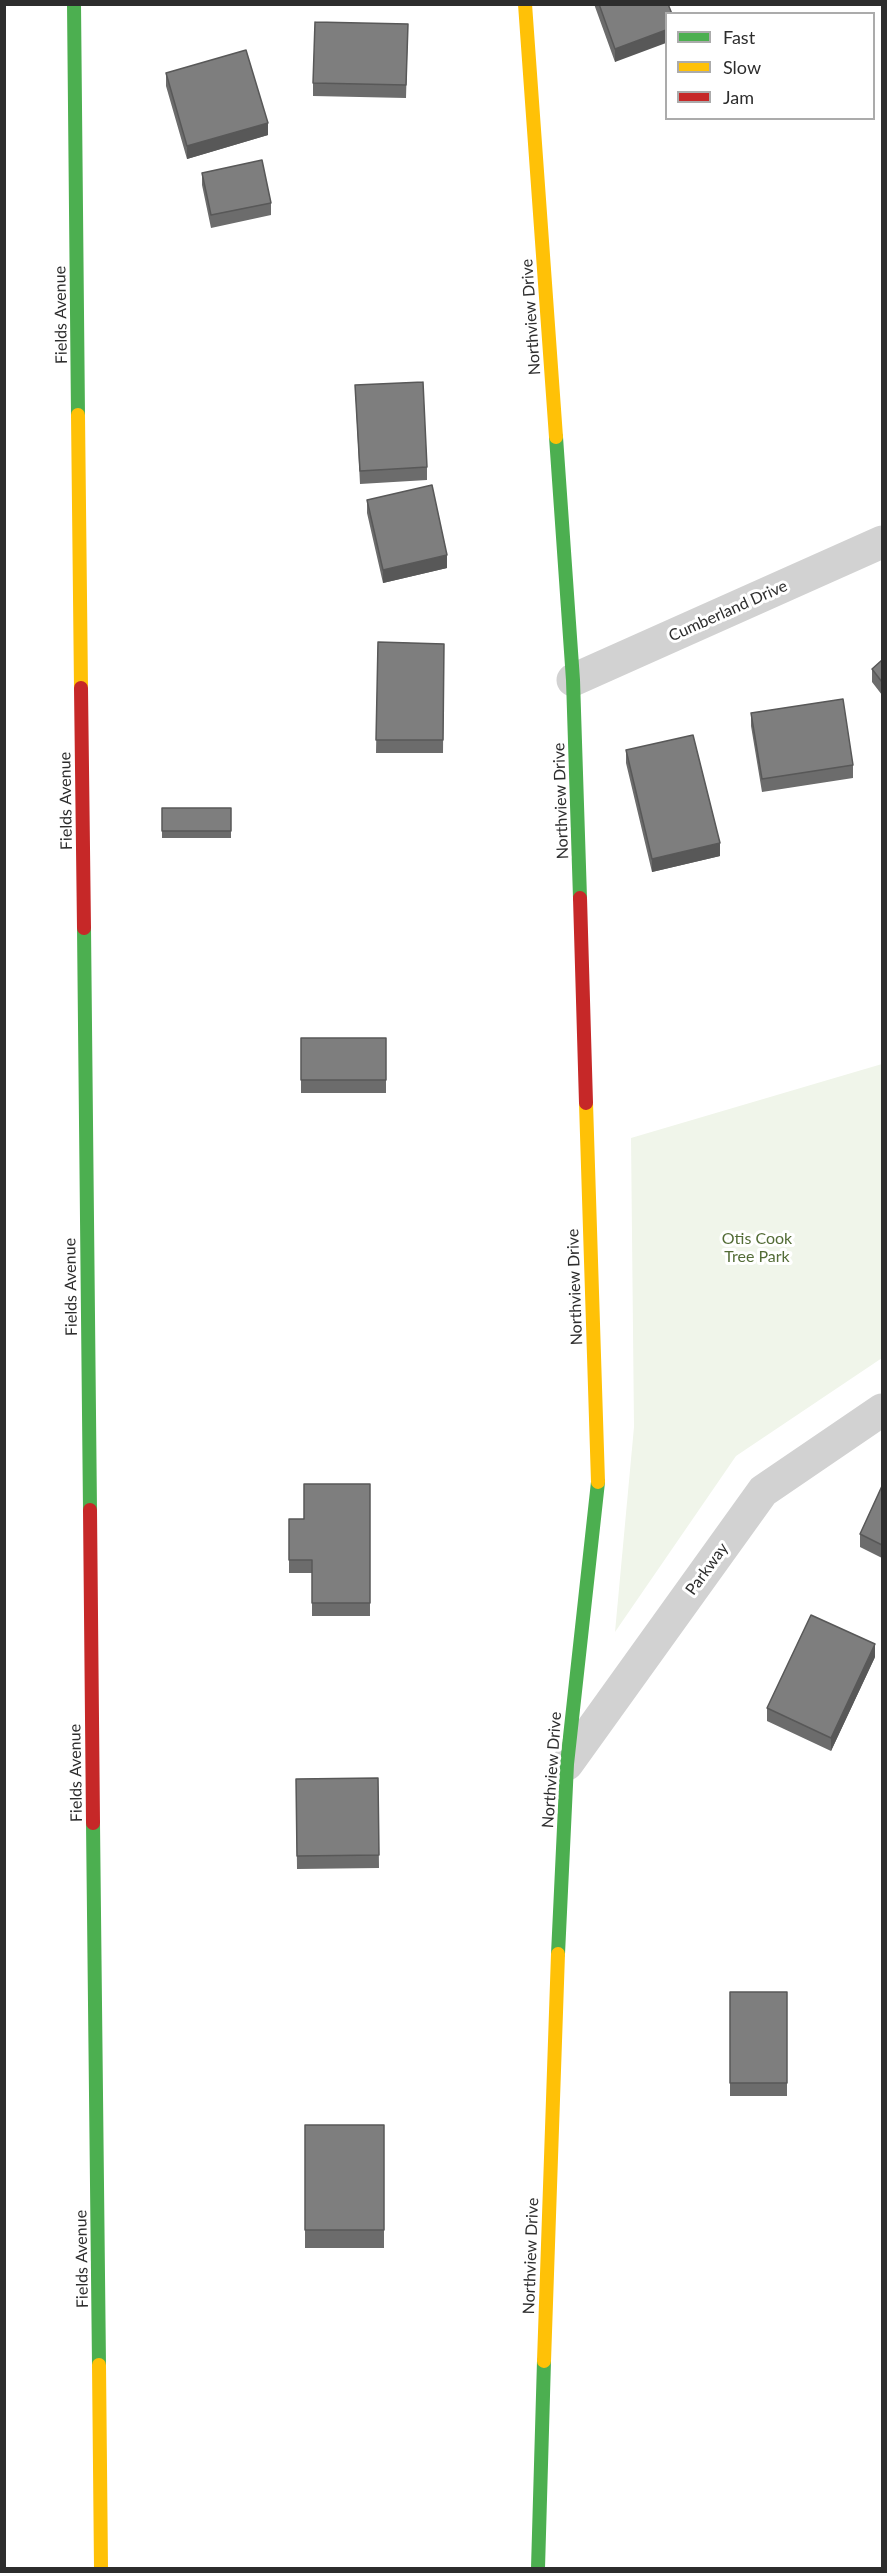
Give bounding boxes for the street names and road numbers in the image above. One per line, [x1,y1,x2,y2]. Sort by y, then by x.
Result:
street label: Northview Drive [517,258,545,376]
street label: Fields Avenue [51,266,71,364]
street label: Cumberland Drive [666,576,790,646]
street label: Northview Drive [549,742,573,860]
street label: Fields Avenue [56,752,76,850]
street label: Northview Drive [563,1228,587,1346]
street label: Fields Avenue [61,1238,81,1336]
street label: Parkway [682,1539,732,1599]
street label: Northview Drive [538,1711,566,1829]
street label: Fields Avenue [66,1724,86,1822]
street label: Northview Drive [519,2197,543,2315]
street label: Fields Avenue [72,2210,92,2308]

